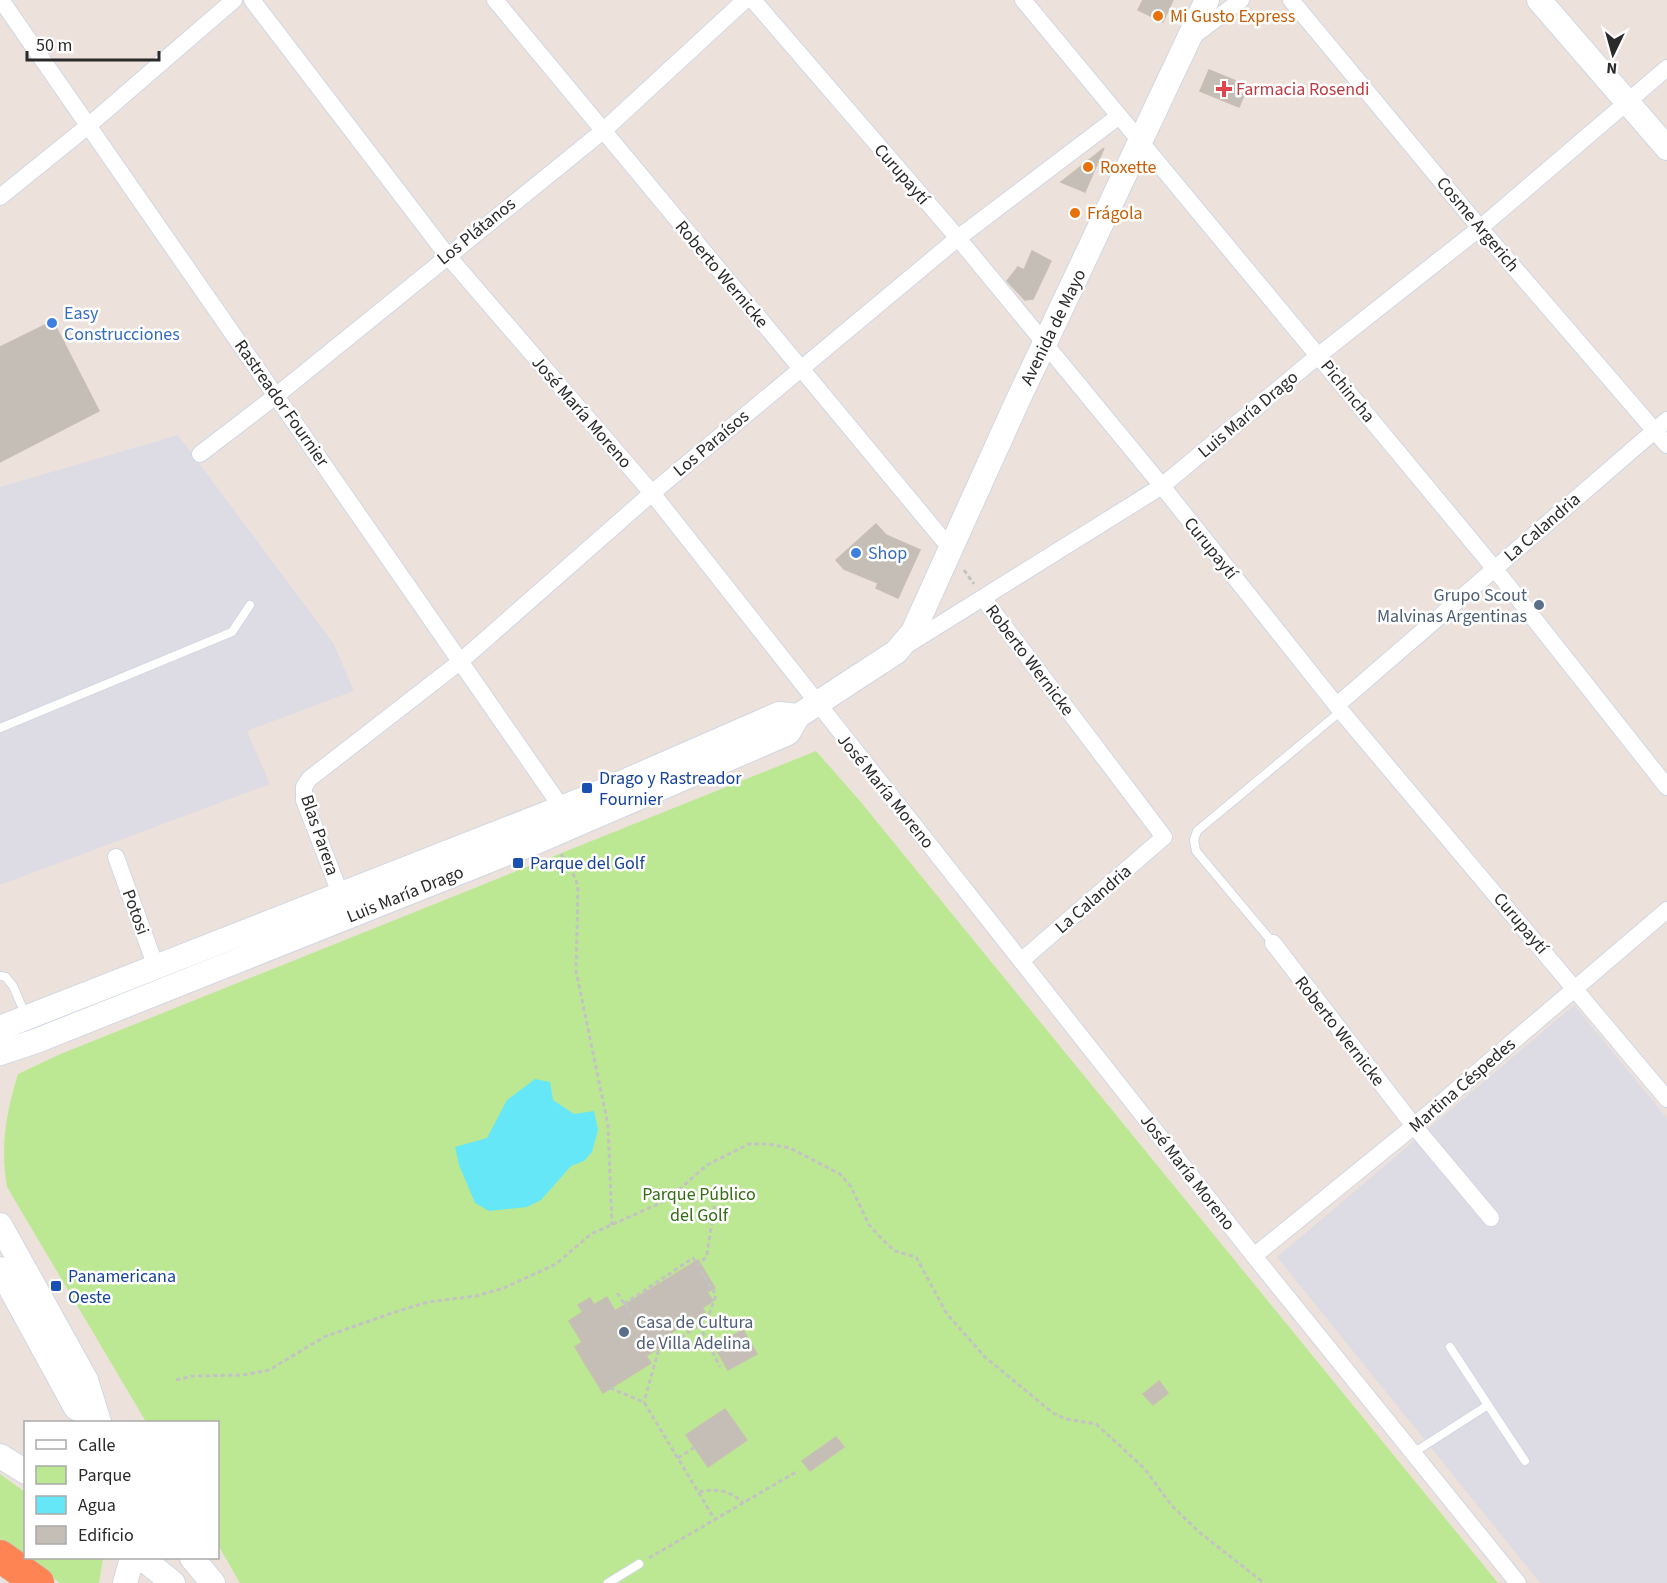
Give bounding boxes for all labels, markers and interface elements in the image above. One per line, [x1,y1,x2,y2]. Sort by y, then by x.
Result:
place label: Mi Gusto Express [1170,4,1295,29]
marker: Mi Gusto Express [1151,9,1165,23]
scale bar [27,24,159,62]
north arrow [1583,24,1643,84]
text: 50 m [36,33,72,58]
text: N [1606,57,1618,79]
place label: Farmacia Rosendi [1236,77,1369,102]
marker: Farmacia Rosendi [1217,82,1231,96]
street label: Curupaytí [868,138,936,211]
place label: Roxette [1100,155,1157,180]
marker: Roxette [1081,160,1095,174]
street label: Cosme Argerich [1430,171,1525,277]
street label: Los Plátanos [432,192,521,271]
place label: Frágola [1087,201,1143,226]
marker: Frágola [1068,206,1082,220]
street label: Roberto Wernicke [669,215,774,334]
street label: Avenida de Mayo [1014,265,1092,390]
place label: Easy Construcciones [64,301,180,347]
marker: Easy Construcciones [45,316,59,330]
street label: Rastreador Fournier [228,335,335,472]
street label: José María Moreno [526,351,637,474]
street label: Pichincha [1315,355,1381,428]
street label: Luis María Drago [1193,365,1304,464]
street label: Los Paraísos [668,404,755,483]
street label: La Calandria [1499,487,1586,568]
street label: Curupaytí [1178,512,1244,585]
place label: Shop [868,541,907,566]
marker: Shop [849,546,863,560]
place label: Grupo Scout Malvinas Argentinas [1377,583,1527,629]
marker: Grupo Scout Malvinas Argentinas [1532,598,1546,612]
street label: Roberto Wernicke [979,599,1080,721]
street label: José María Moreno [831,729,940,854]
place label: Drago y Rastreador Fournier [599,766,742,812]
marker: Drago y Rastreador Fournier [580,781,594,795]
street label: Blas Parera [294,791,345,879]
place label: Parque del Golf [530,851,645,876]
marker: Parque del Golf [511,856,525,870]
street label: La Calandria [1050,859,1137,940]
street label: Luis María Drago [343,860,467,929]
street label: Potosi [116,886,155,938]
street label: Curupaytí [1487,887,1554,960]
street label: Roberto Wernicke [1289,971,1391,1092]
street label: Martina Céspedes [1404,1032,1521,1139]
street label: José María Moreno [1134,1109,1241,1236]
park label: Parque Público del Golf [642,1182,756,1228]
place label: Panamericana Oeste [68,1264,176,1310]
marker: Panamericana Oeste [49,1279,63,1293]
place label: Casa de Cultura de Villa Adelina [636,1310,753,1356]
marker: Casa de Cultura de Villa Adelina [617,1325,631,1339]
legend [24,1421,219,1559]
text: Calle [78,1433,116,1458]
text: Parque [78,1463,131,1488]
text: Agua [78,1493,116,1518]
text: Edificio [78,1523,134,1548]

